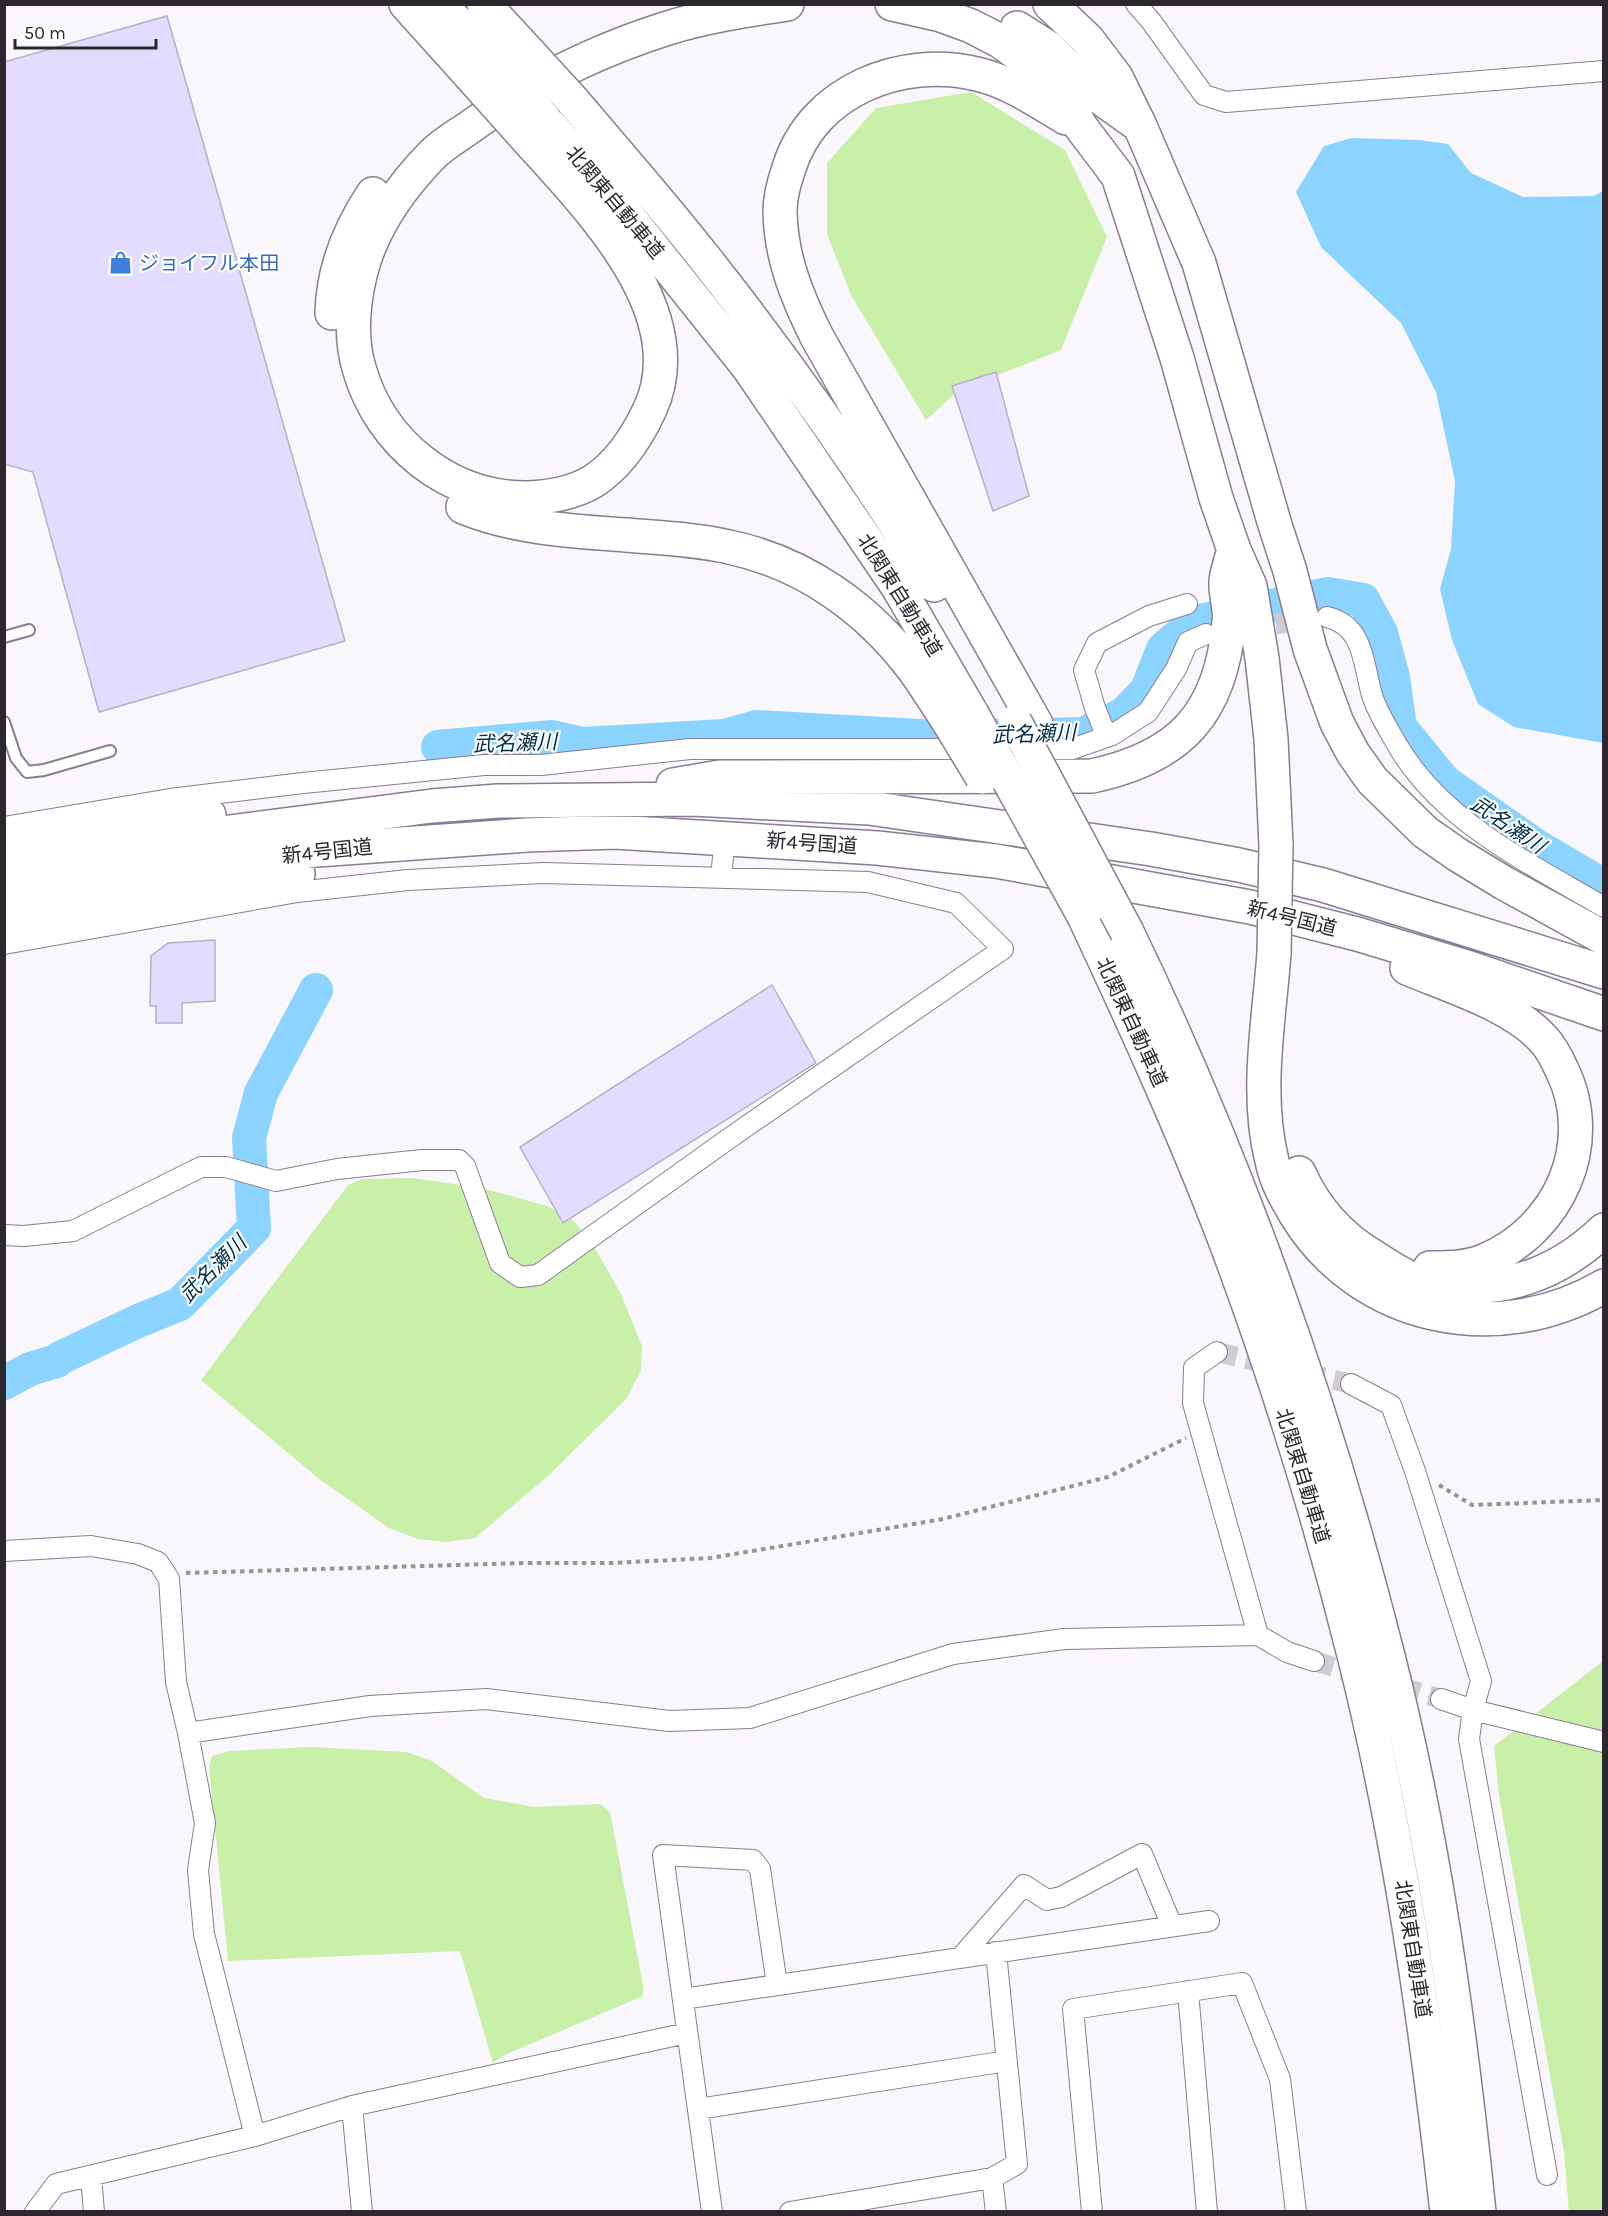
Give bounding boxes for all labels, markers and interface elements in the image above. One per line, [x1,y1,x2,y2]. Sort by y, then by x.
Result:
scale bar [15,12,156,50]
text: 50 m [24,22,66,44]
street label: 北関東自動車道 [561,141,668,263]
shop icon: ジョイフル本田 [108,250,134,276]
place label: ジョイフル本田 [139,252,279,275]
street label: 北関東自動車道 [853,530,946,661]
water label: 武名瀬川 [992,720,1078,747]
water label: 武名瀬川 [473,729,559,756]
water label: 武名瀬川 [1466,792,1551,860]
street label: 新4号国道 [766,829,858,858]
street label: 新4号国道 [281,835,374,868]
street label: 新4号国道 [1245,896,1339,941]
street label: 北関東自動車道 [1092,954,1172,1091]
water label: 武名瀬川 [175,1229,253,1307]
street label: 北関東自動車道 [1271,1406,1334,1546]
street label: 北関東自動車道 [1390,1878,1435,2020]

